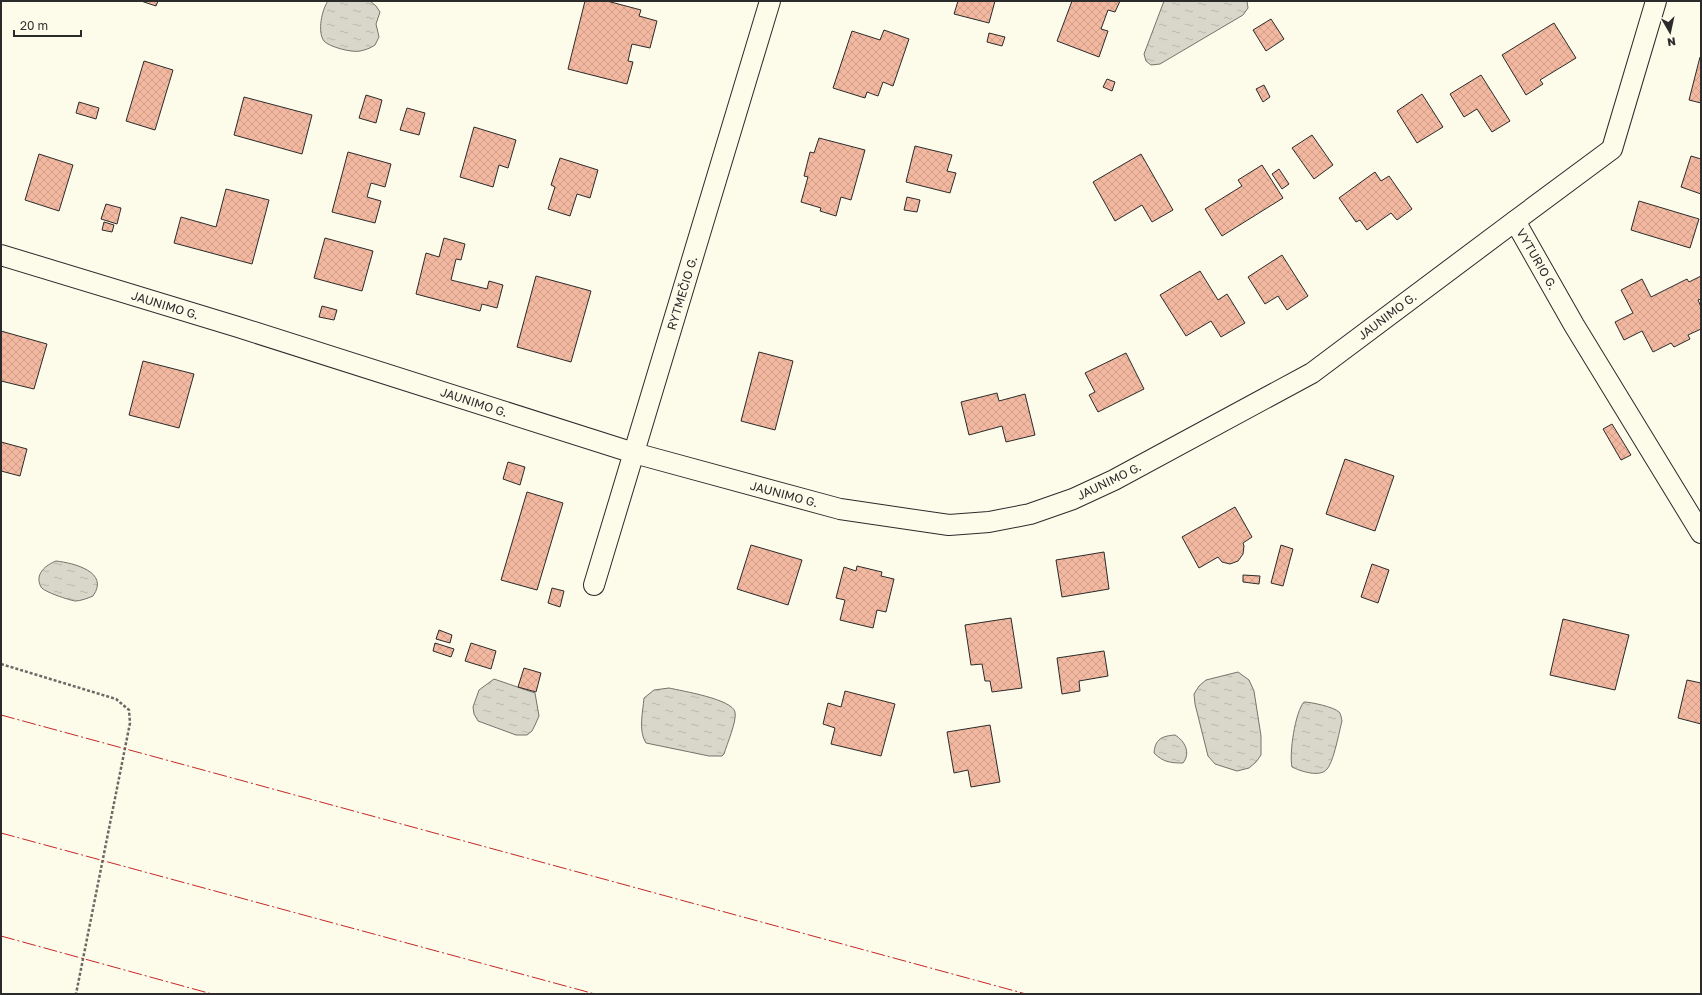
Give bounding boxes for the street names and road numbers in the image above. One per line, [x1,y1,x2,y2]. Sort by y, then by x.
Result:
street label: VYTURIO G. [1513,226,1561,292]
street label: RYTMEČIO G. [664,254,700,332]
street label: JAUNIMO G. [130,288,200,322]
street label: JAUNIMO G. [1355,289,1419,343]
street label: JAUNIMO G. [439,384,509,420]
street label: JAUNIMO G. [1074,459,1144,503]
street label: JAUNIMO G. [748,478,820,510]

